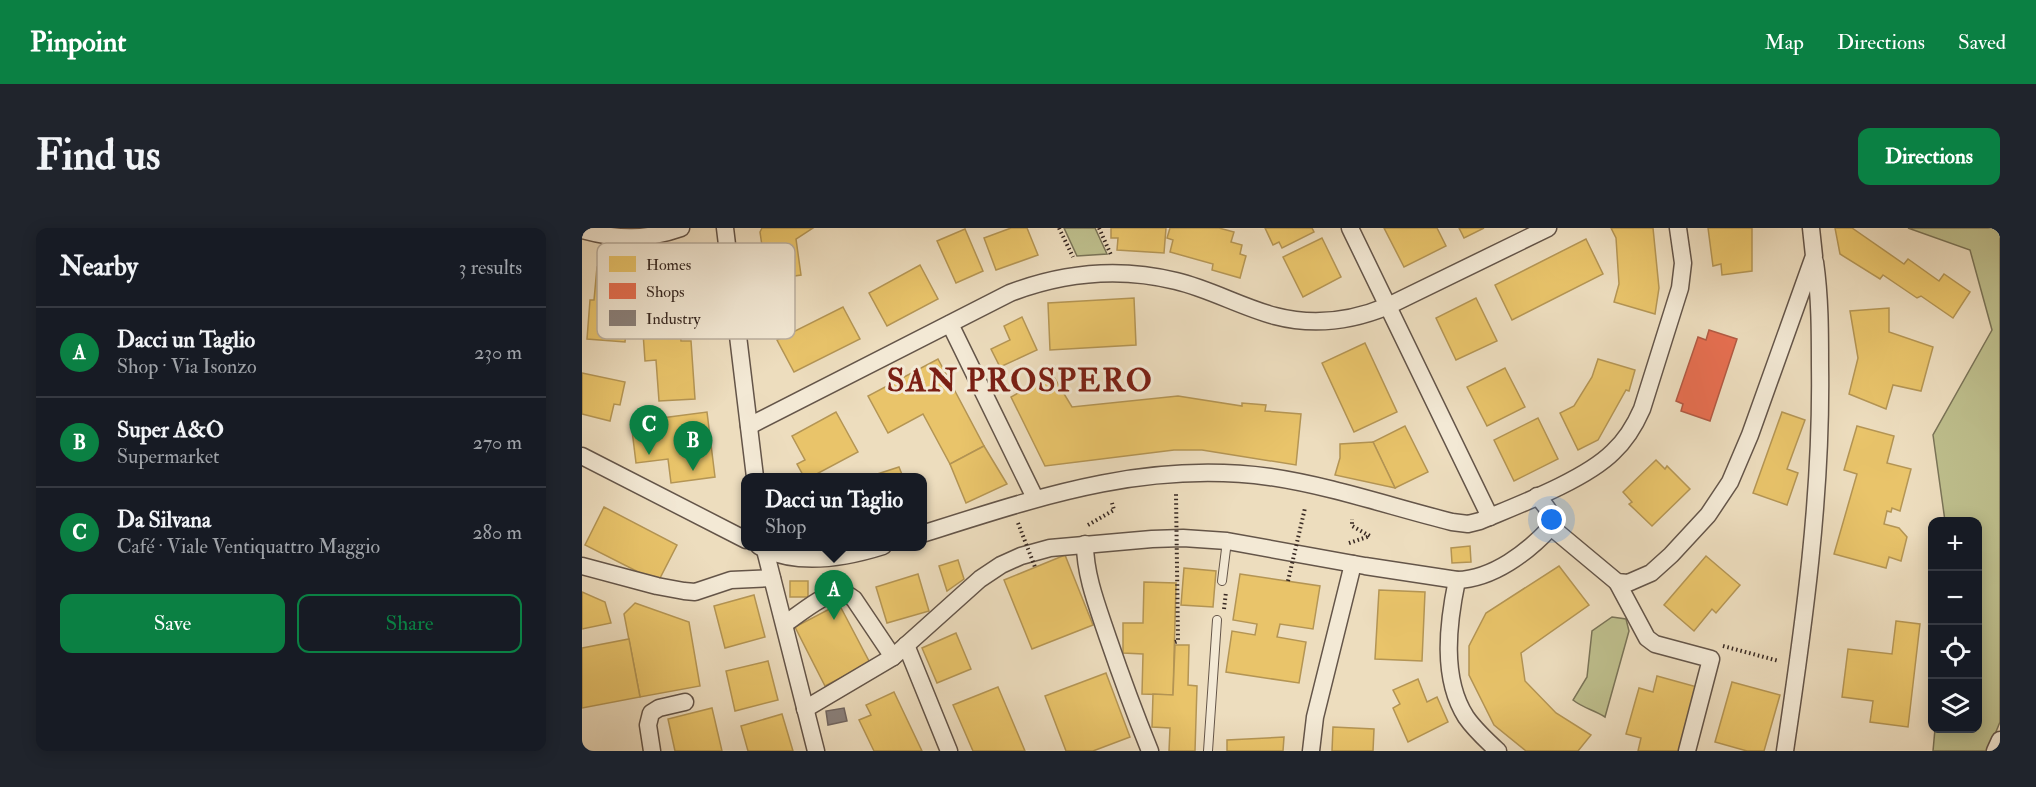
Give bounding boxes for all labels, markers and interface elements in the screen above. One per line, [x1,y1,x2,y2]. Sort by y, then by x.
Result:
text: Pinpoint [30,25,126,60]
text: Map [1764,29,1804,56]
text: Directions [1837,29,1925,56]
text: Saved [1958,29,2006,56]
button: Directions [1858,128,2000,185]
text: Find us [36,130,160,182]
legend [597,243,795,339]
text: Nearby [60,251,138,283]
text: 3 results [459,255,522,280]
text: Homes [646,255,691,275]
text: Shops [646,282,685,303]
text: Industry [646,309,701,329]
text: Dacci un Taglio [117,326,255,354]
text: A [73,340,86,365]
text: 230 m [474,340,522,365]
text: Shop · Via Isonzo [117,354,257,379]
district label: SAN PROSPERO [887,361,1153,401]
pin: C [630,406,668,455]
text: Super A&O [117,416,224,444]
pin: B [674,422,712,471]
text: B [73,430,86,455]
text: 270 m [473,430,522,455]
text: Supermarket [117,444,220,469]
popup [741,473,927,551]
text: Dacci un Taglio [765,486,903,514]
your location [1537,505,1566,534]
text: Da Silvana [117,506,211,534]
text: Shop [765,514,806,539]
map controls [1928,517,1982,733]
button: + [1928,517,1982,571]
text: C [72,520,87,545]
text: 280 m [472,520,522,545]
text: Café · Viale Ventiquattro Maggio [117,534,380,559]
pin: A [814,570,854,620]
button: − [1928,571,1982,625]
button: Save [60,594,285,653]
button: Share [297,594,522,653]
button: locate [1928,625,1982,679]
button: layers [1928,679,1982,733]

